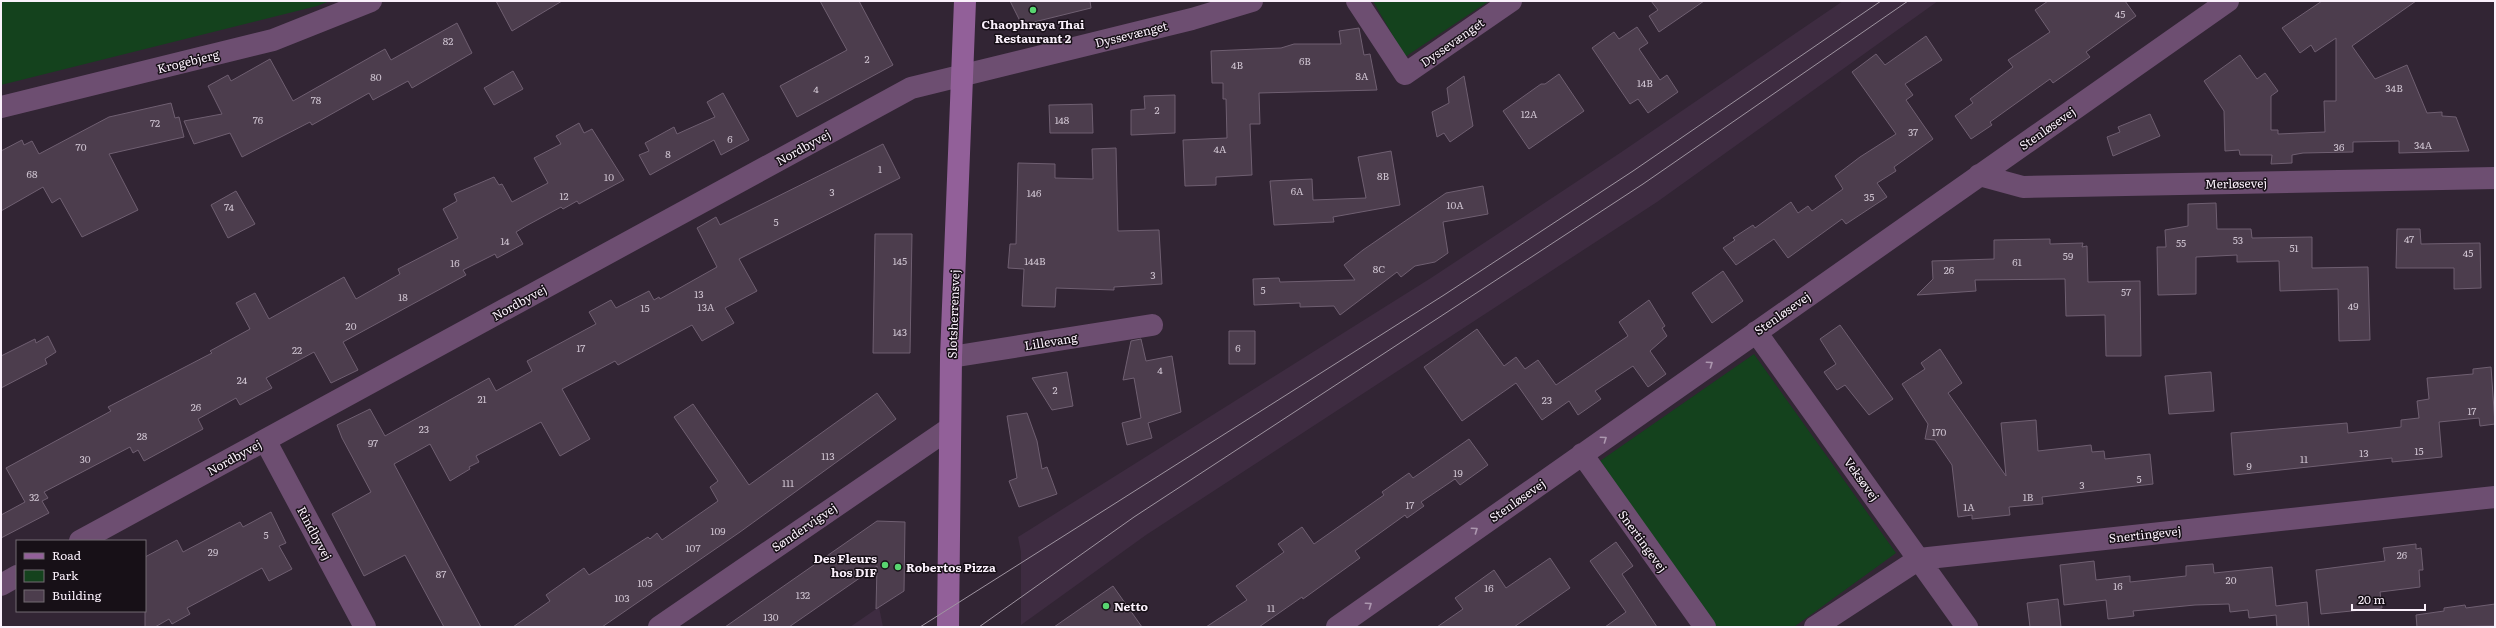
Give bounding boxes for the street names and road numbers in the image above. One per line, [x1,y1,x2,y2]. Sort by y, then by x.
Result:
street label: Dyssevænget [1416,13,1488,71]
street label: Dyssevænget [1093,16,1169,52]
street label: Krogebjerg [155,45,221,77]
street label: Stenløsevej [2015,102,2079,154]
street label: Nordbyvej [772,125,834,169]
street label: Merløsevej [2205,173,2267,193]
street label: Slotsherrensvej [942,269,964,359]
street label: Nordbyvej [488,280,550,324]
street label: Stenløsevej [1750,287,1814,339]
street label: Lillevang [1023,328,1079,354]
street label: Nordbyvej [203,435,265,479]
street label: Veksøvej [1840,453,1884,505]
street label: Stenløsevej [1485,474,1549,526]
street label: Søndervigvej [768,498,840,556]
street label: Rindbyvej [293,503,337,563]
street label: Snertingevej [1614,506,1672,576]
street label: Snertingevej [2108,521,2182,547]

